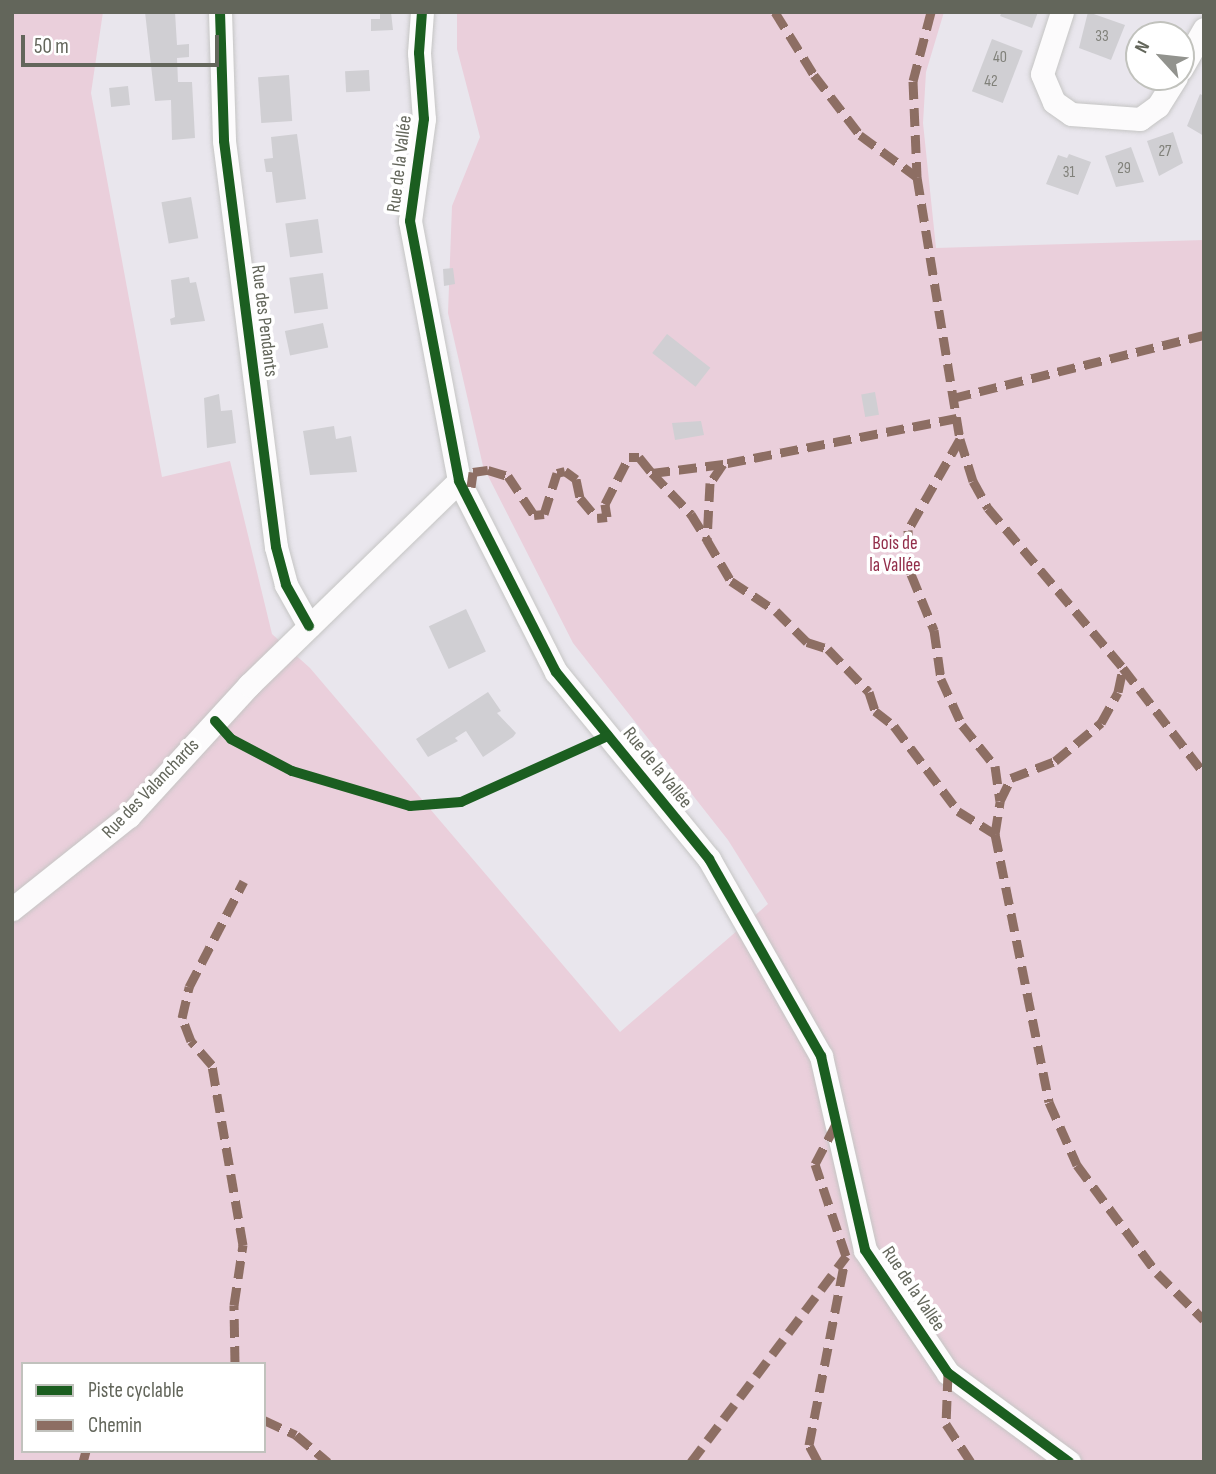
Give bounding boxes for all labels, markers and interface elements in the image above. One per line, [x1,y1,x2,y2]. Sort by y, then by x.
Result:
scale bar [24,21,222,65]
north arrow [1125,21,1195,91]
house number: 33 [1095,27,1109,47]
text: 50 m [34,34,69,59]
text: N [1130,37,1155,57]
house number: 40 [993,48,1007,68]
house number: 42 [984,72,998,92]
street label: Rue de la Vallée [383,114,417,214]
house number: 27 [1158,142,1172,162]
house number: 29 [1117,159,1131,179]
house number: 31 [1063,163,1075,183]
street label: Rue des Pendants [246,264,282,378]
park label: Bois de la Vallée [869,533,921,577]
street label: Rue de la Vallée [617,723,697,813]
street label: Rue des Valanchards [98,734,204,844]
street label: Rue de la Vallée [876,1242,950,1336]
legend [21,1362,266,1453]
text: Piste cyclable [88,1378,184,1403]
text: Chemin [88,1413,142,1438]

